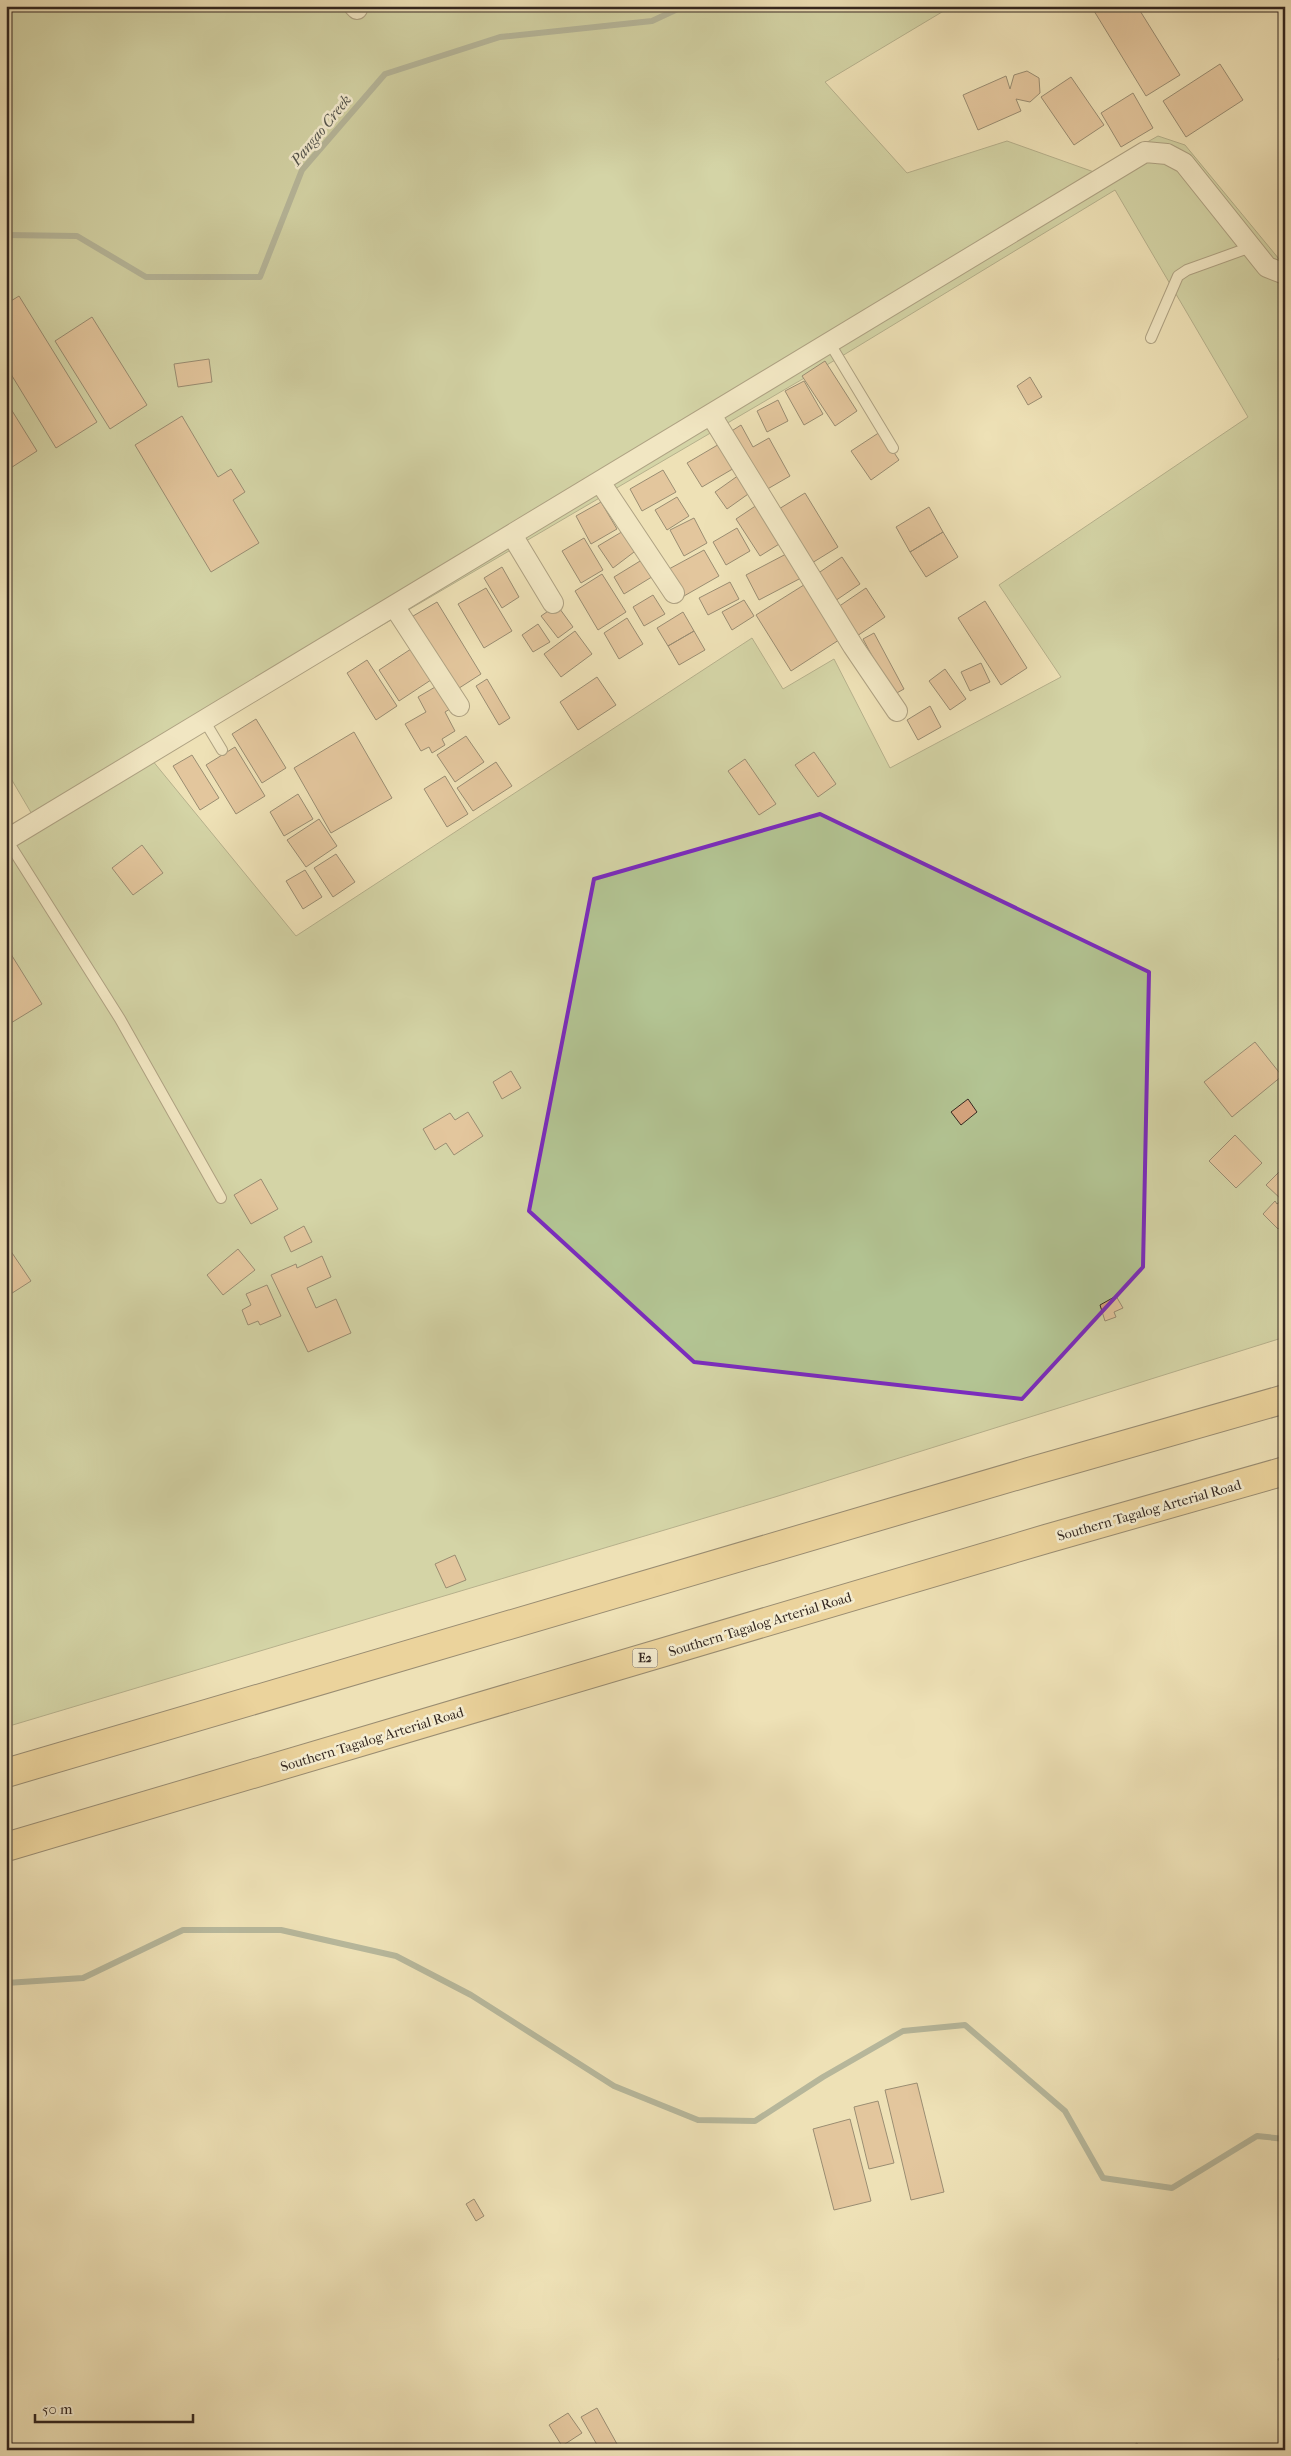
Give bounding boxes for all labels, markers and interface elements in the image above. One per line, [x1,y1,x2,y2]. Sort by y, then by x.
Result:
water label: Pangao Creek [286,91,355,170]
street label: Southern Tagalog Arterial Road [1055,1476,1243,1545]
street label: Southern Tagalog Arterial Road [667,1588,854,1660]
road number: E2 [632,1649,658,1668]
street label: Southern Tagalog Arterial Road [279,1703,466,1775]
scale bar [35,2391,192,2423]
text: 50 m [42,2400,73,2418]

